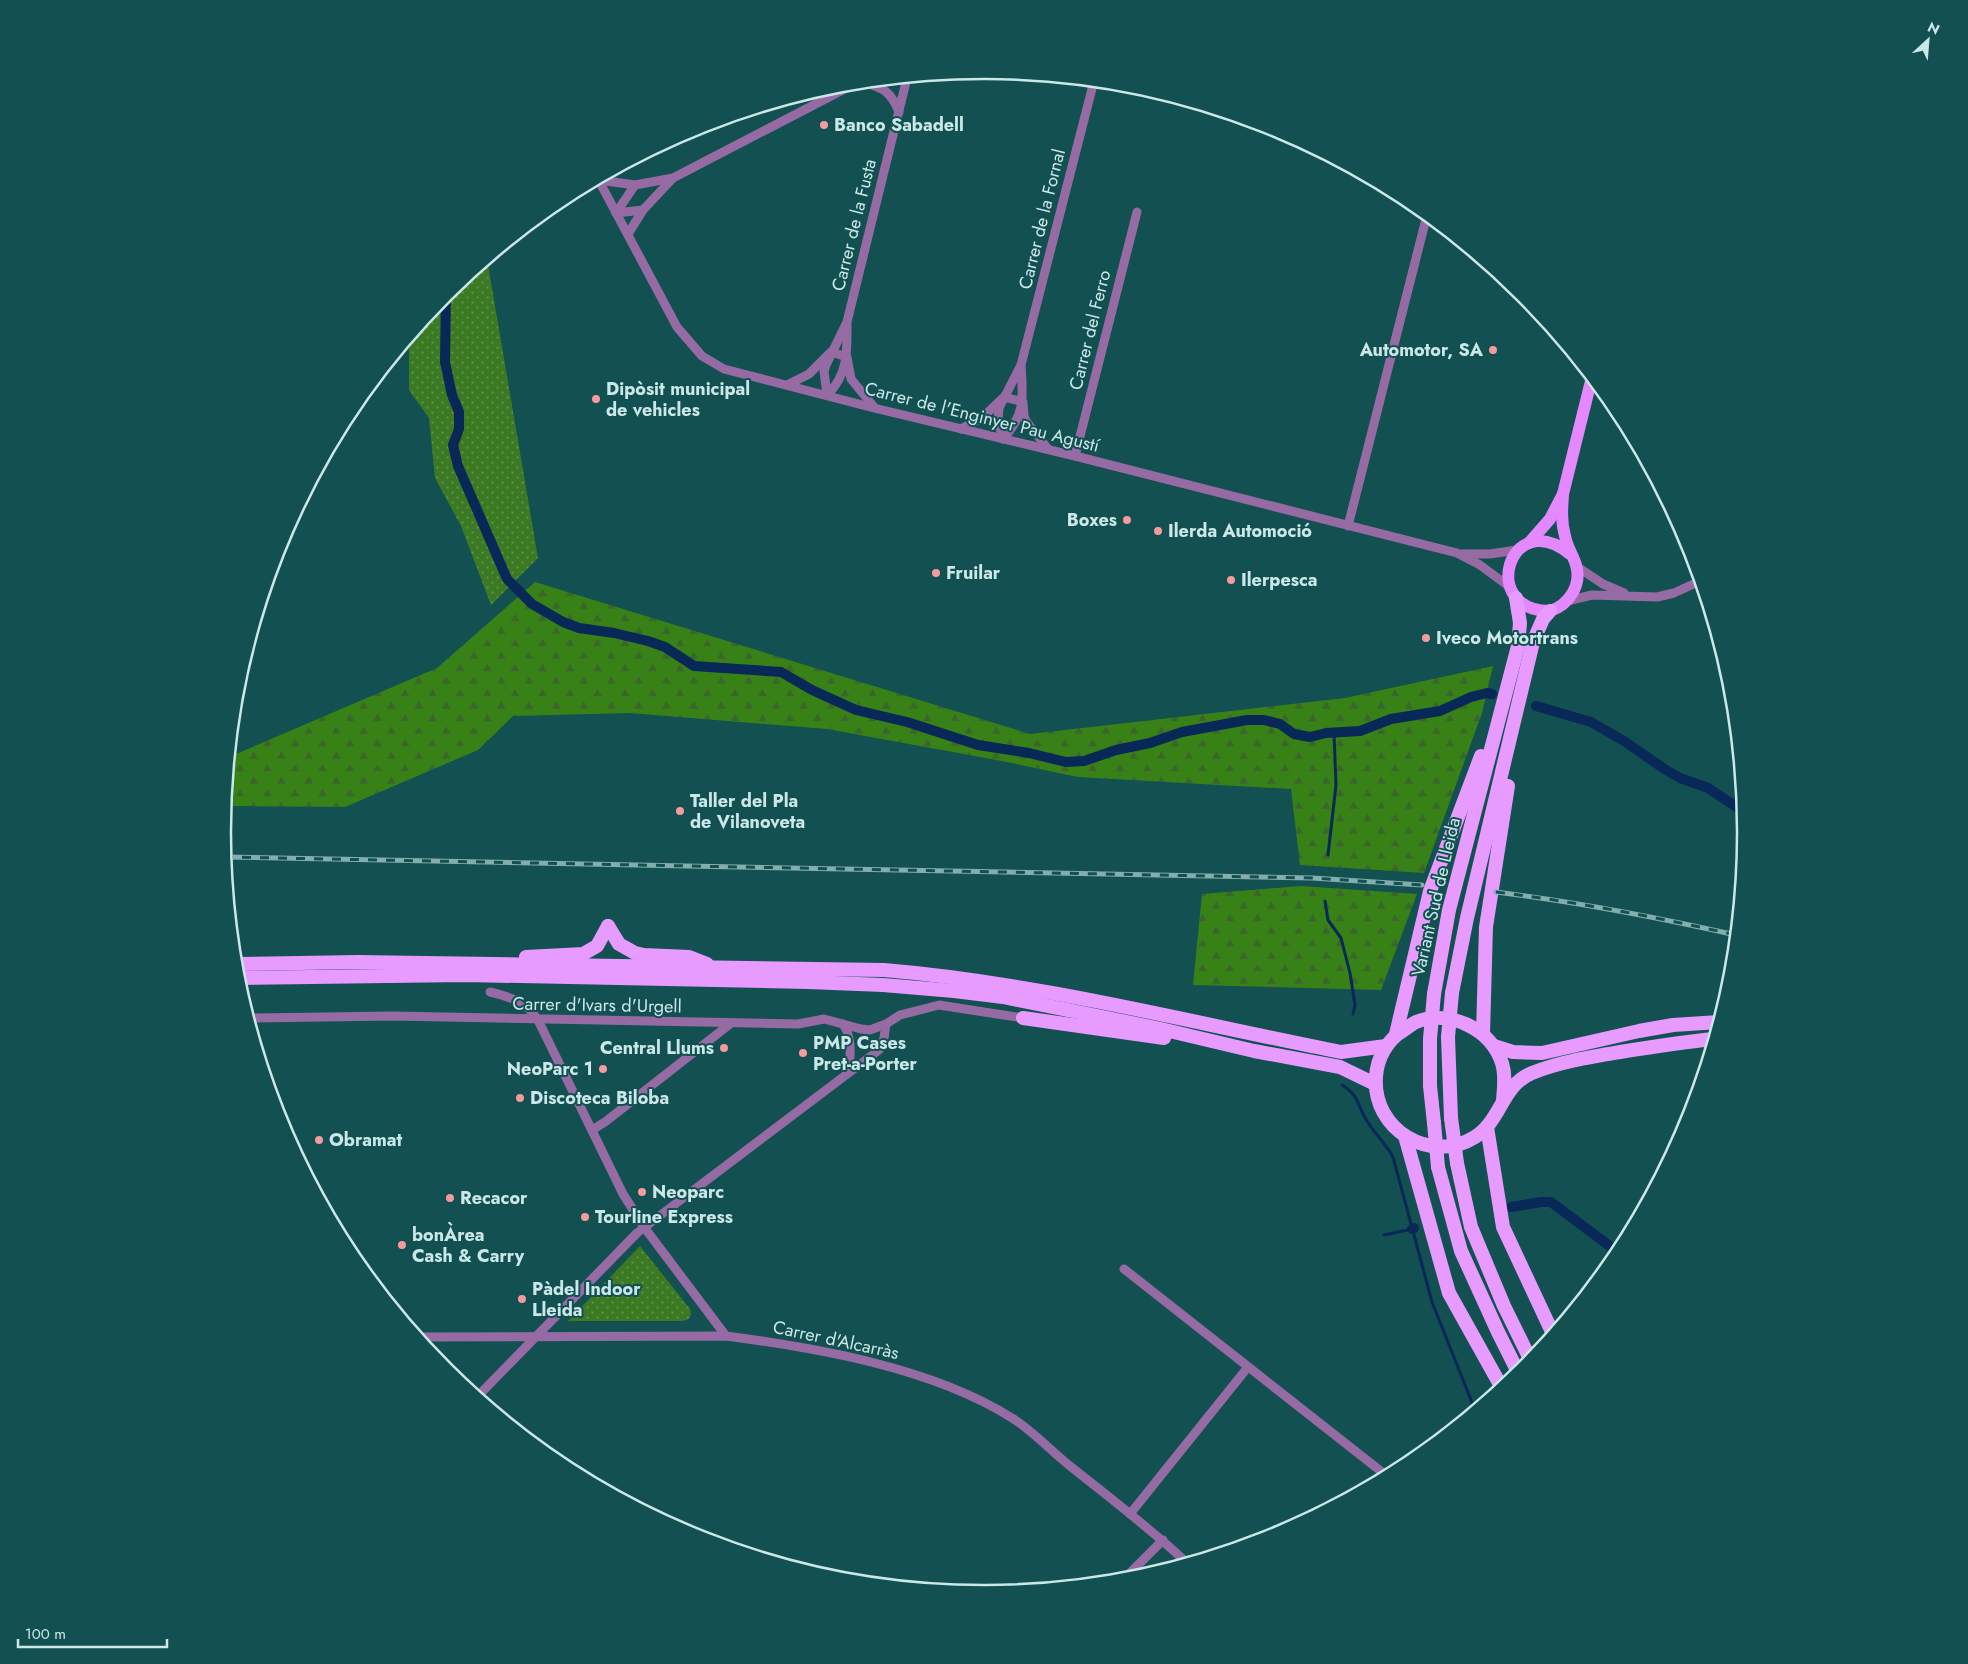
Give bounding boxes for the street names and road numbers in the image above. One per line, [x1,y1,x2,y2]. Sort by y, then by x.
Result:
street label: Carrer de la Fornal [1012,146,1072,292]
street label: Carrer de la Fusta [825,156,883,294]
street label: Carrer del Ferro [1063,267,1117,393]
street label: Carrer de l'Enginyer Pau Agustí [862,375,1103,459]
street label: Variant Sud de Lleida [1405,815,1467,979]
street label: Carrer d'Ivars d'Urgell [512,991,682,1019]
street label: Carrer d'Alcarràs [771,1314,901,1366]

